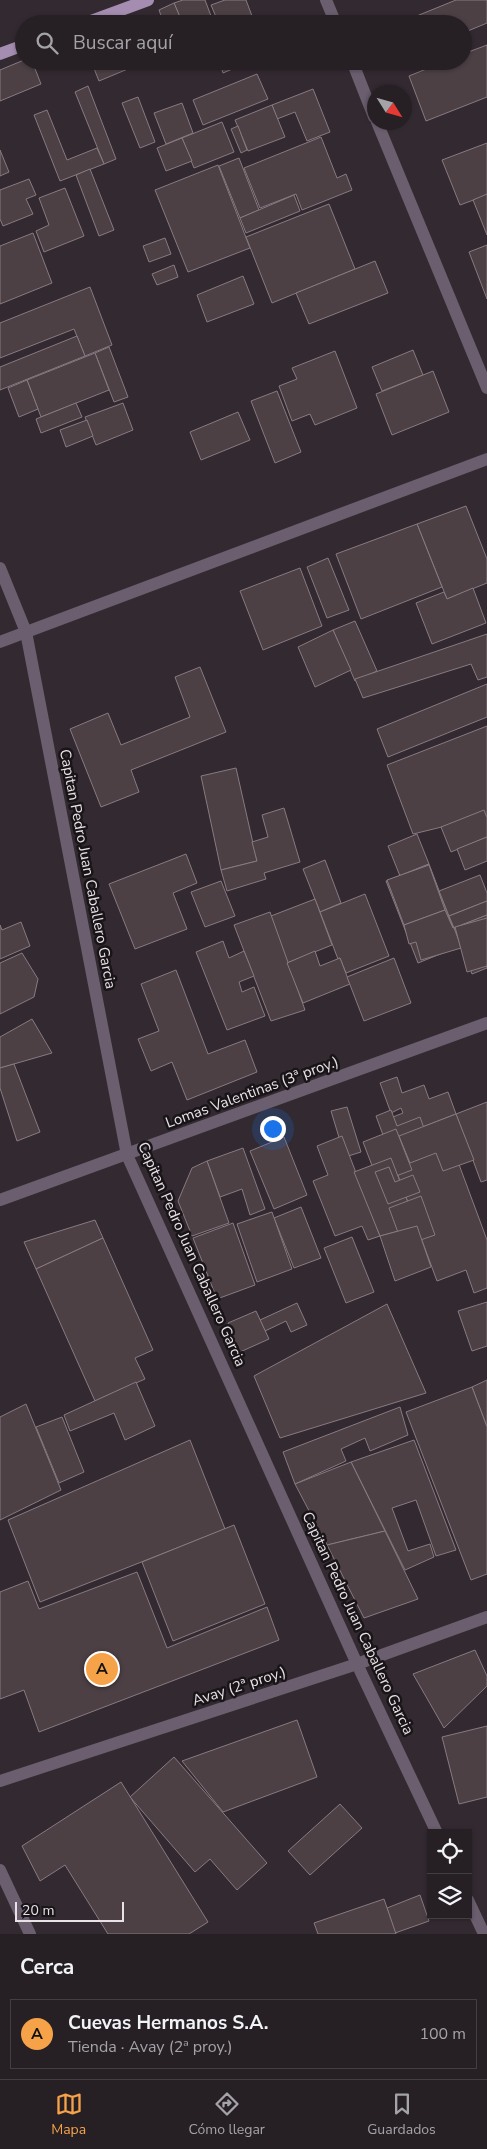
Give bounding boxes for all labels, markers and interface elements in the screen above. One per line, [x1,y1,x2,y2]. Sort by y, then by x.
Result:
search box [15,15,472,70]
icon: search [33,29,61,57]
text: Buscar aquí [73,30,172,56]
north arrow [367,85,412,130]
street label: Capitan Pedro Juan Caballero Garcia [55,747,121,991]
street label: Lomas Valentinas (3ª proy.) [163,1051,341,1133]
your location [260,1116,286,1142]
street label: Capitan Pedro Juan Caballero Garcia [133,1139,251,1369]
street label: Capitan Pedro Juan Caballero Garcia [297,1508,419,1738]
pin: A [86,1650,118,1688]
street label: Avay (2ª proy.) [190,1661,288,1711]
map controls [427,1829,472,1919]
button: locate [427,1829,472,1874]
button: layers [427,1874,472,1919]
scale bar [15,1899,124,1922]
text: 20 m [22,1901,54,1920]
text: Cerca [20,1953,74,1981]
text: Cuevas Hermanos S.A. [68,2010,269,2036]
text: A [31,2023,43,2045]
text: 100 m [419,2023,466,2045]
text: Tienda · Avay (2ª proy.) [68,2036,233,2058]
tab: Mapa [51,2090,86,2139]
tab: Cómo llegar [188,2090,265,2139]
tab: Guardados [367,2090,436,2139]

